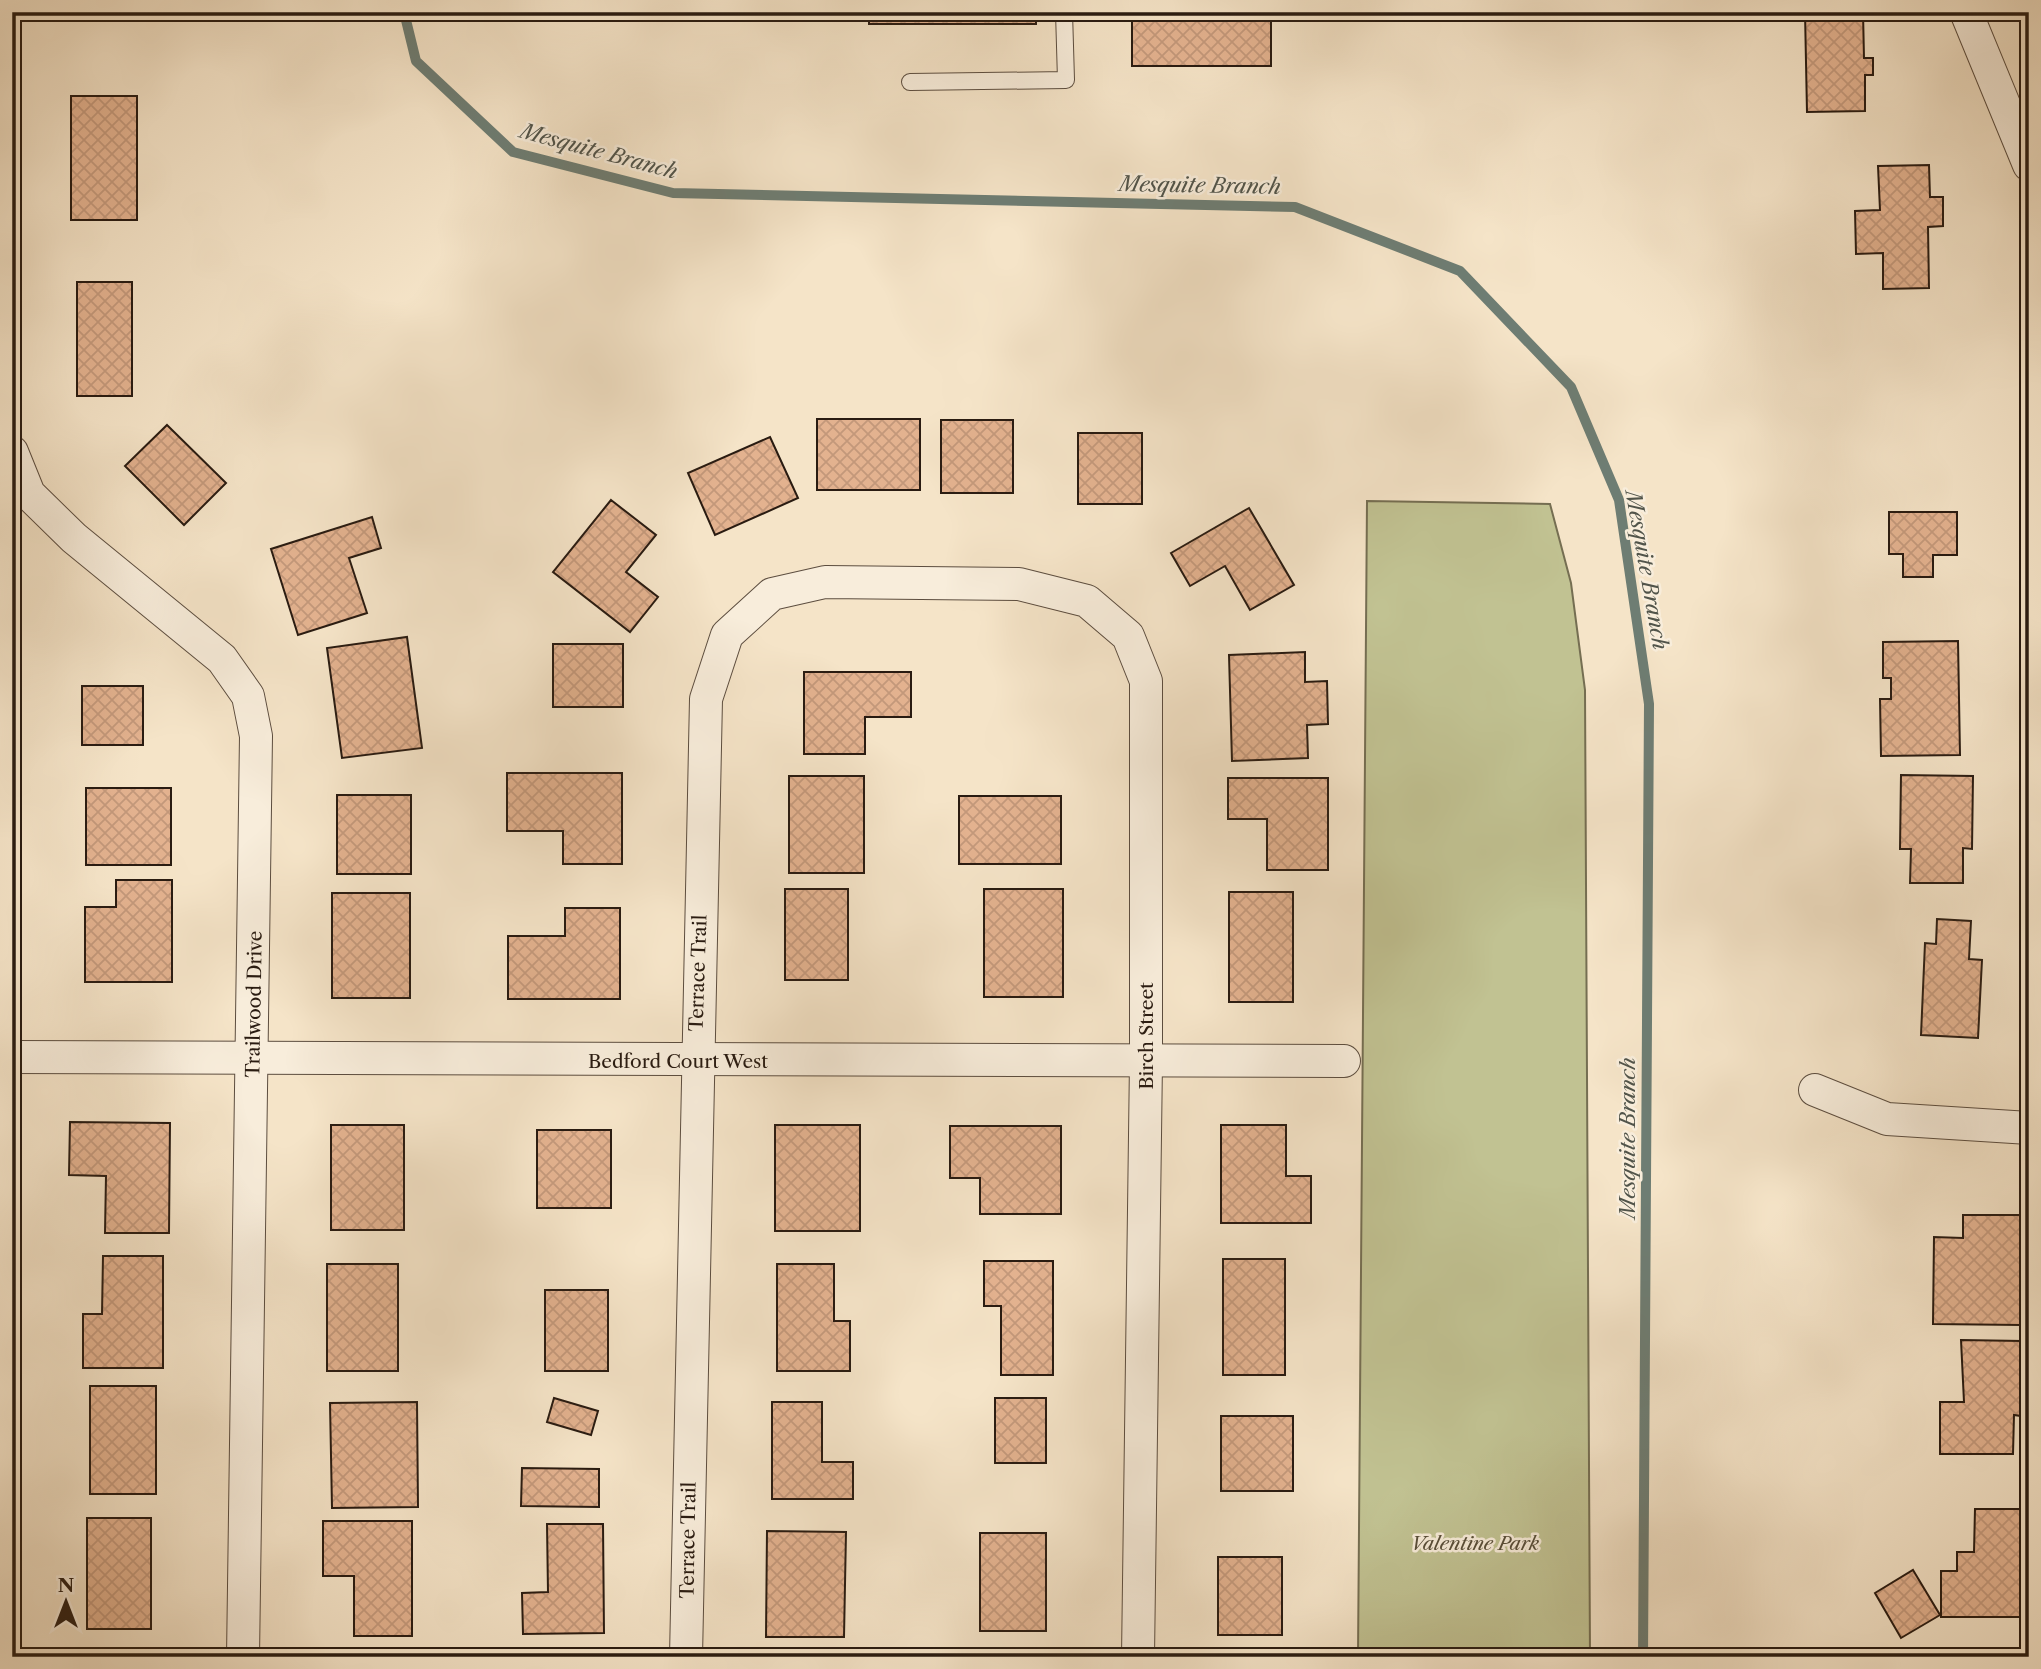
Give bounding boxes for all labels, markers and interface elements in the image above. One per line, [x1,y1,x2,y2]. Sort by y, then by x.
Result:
water label: Mesquite Branch [515,117,680,184]
water label: Mesquite Branch [1116,171,1281,199]
water label: Mesquite Branch [1620,485,1673,652]
street label: Terrace Trail [684,914,712,1032]
street label: Trailwood Drive [241,930,267,1078]
street label: Birch Street [1135,982,1158,1090]
street label: Bedford Court West [588,1050,768,1073]
water label: Mesquite Branch [1615,1057,1640,1222]
street label: Terrace Trail [675,1481,701,1598]
park label: Valentine Park [1411,1532,1539,1555]
north arrow [32,1568,102,1638]
text: N [58,1574,74,1597]

